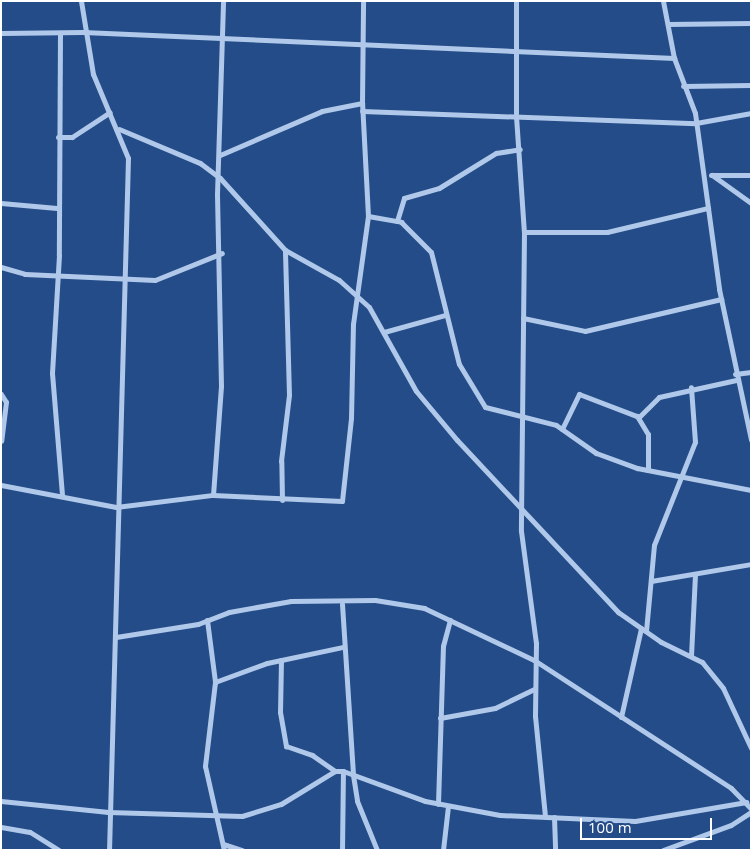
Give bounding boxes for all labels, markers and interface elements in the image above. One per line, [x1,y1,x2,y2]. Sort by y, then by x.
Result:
scale bar [582,808,714,840]
text: 100 m [588,817,632,837]

